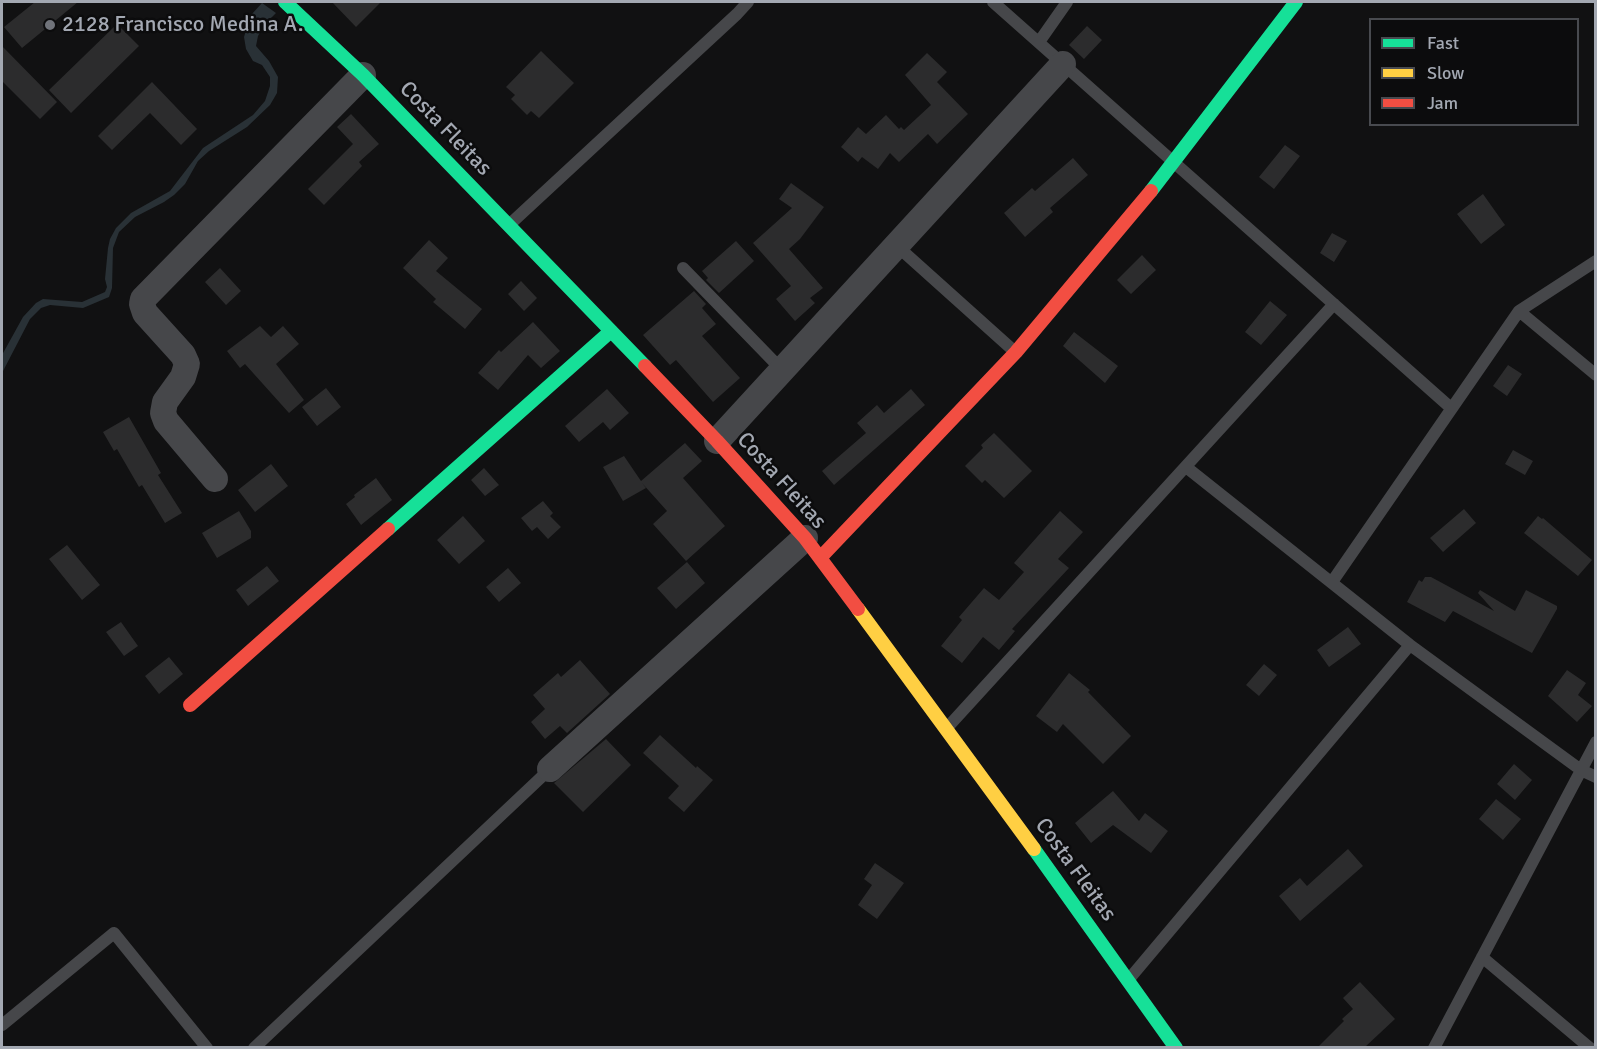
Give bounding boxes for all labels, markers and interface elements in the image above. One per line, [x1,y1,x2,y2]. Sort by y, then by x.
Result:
place label: 2128 Francisco Medina A. [62,12,304,38]
marker: 2128 Francisco Medina A. [43,18,57,32]
legend [1369,18,1579,126]
text: Fast [1427,32,1459,54]
text: Slow [1427,62,1464,84]
street label: Costa Fleitas [394,76,496,182]
text: Jam [1427,92,1458,114]
street label: Costa Fleitas [731,427,831,535]
street label: Costa Fleitas [1029,813,1121,927]

